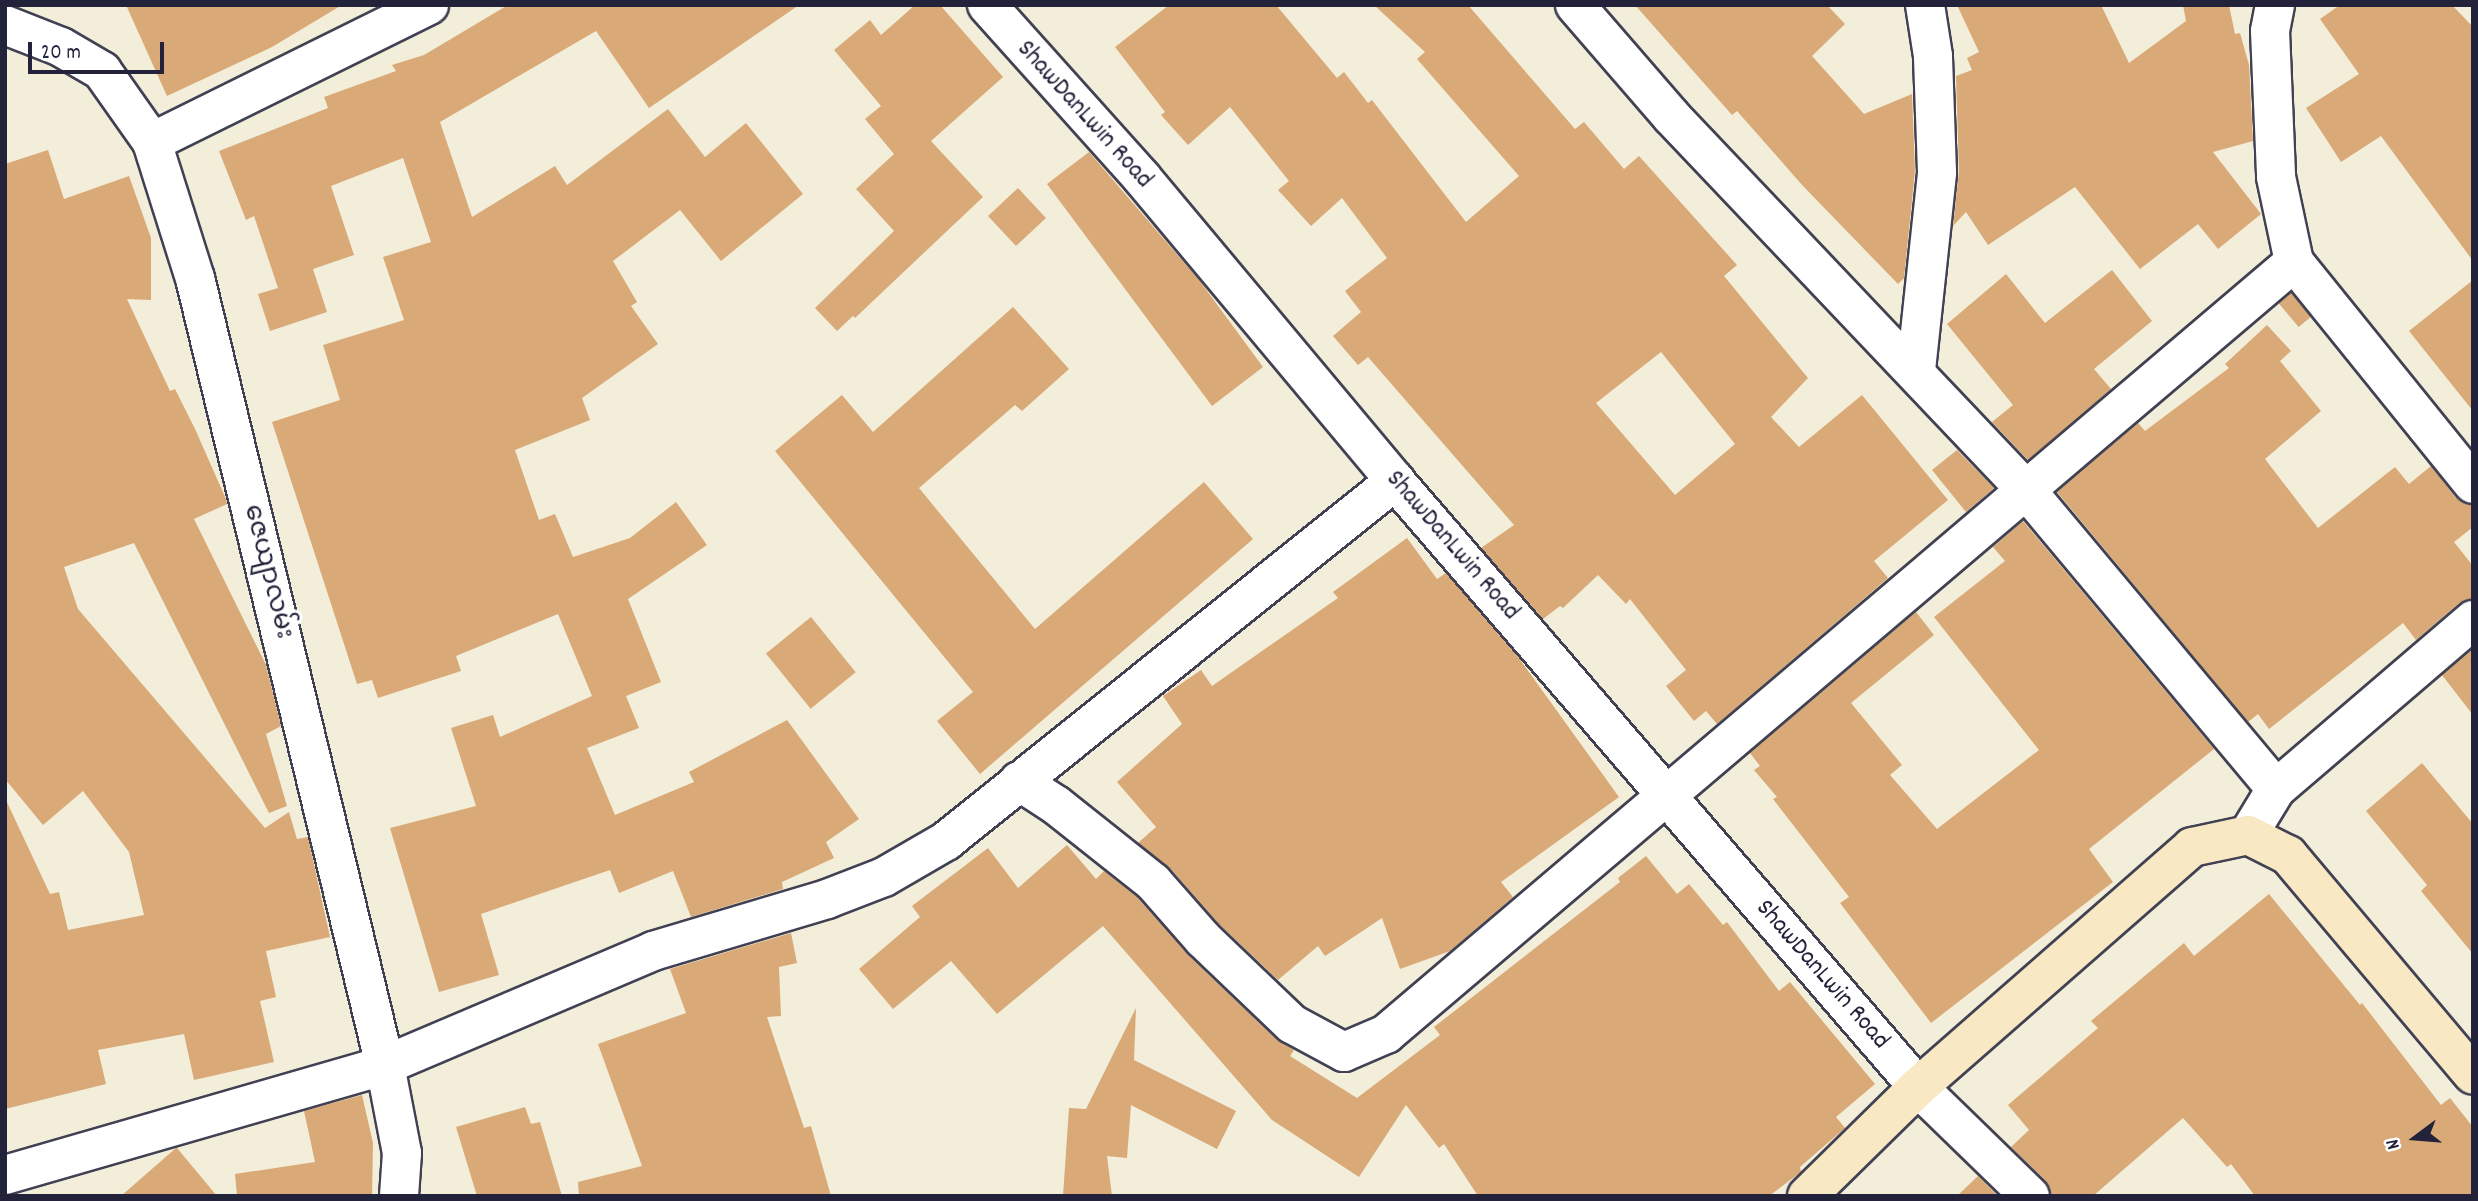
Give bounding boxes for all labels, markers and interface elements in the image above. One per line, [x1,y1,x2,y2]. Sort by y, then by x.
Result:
scale bar [32,28,168,72]
street label: ShawDanLwin Road [1009,34,1159,196]
text: 20 m [41,39,81,69]
street label: ShawDanLwin Road [1378,465,1526,627]
street label: ဇေယျာလမ်း [235,502,299,642]
street label: ShawDanLwin Road [1748,894,1896,1056]
north arrow [2380,1103,2450,1173]
text: N [2380,1136,2409,1152]

